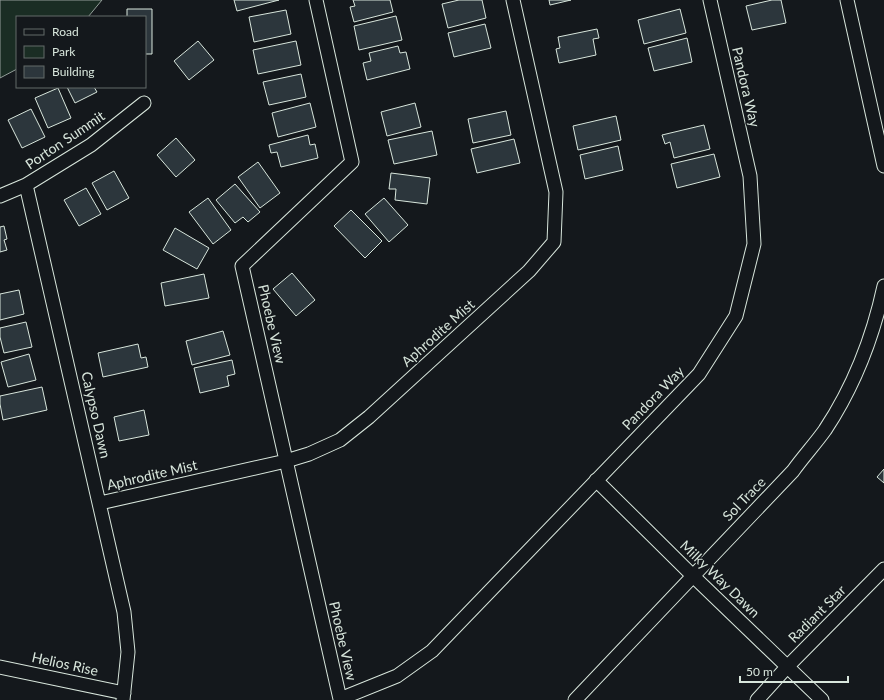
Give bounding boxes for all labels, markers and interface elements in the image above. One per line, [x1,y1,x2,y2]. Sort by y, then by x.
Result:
legend [16,16,146,88]
text: Road [52,24,79,39]
text: Park [52,44,76,59]
street label: Pandora Way [729,45,764,129]
text: Building [52,64,95,79]
street label: Porton Summit [22,107,108,172]
street label: Phoebe View [255,283,290,365]
street label: Aphrodite Mist [398,295,478,370]
street label: Pandora Way [618,362,688,433]
street label: Calypso Dawn [78,370,115,460]
street label: Aphrodite Mist [105,456,199,493]
street label: Sol Trace [719,473,769,524]
street label: Milky Way Dawn [677,536,764,621]
street label: Radiant Star [784,581,849,646]
street label: Phoebe View [326,600,361,682]
street label: Helios Rise [30,648,100,679]
scale bar [740,658,848,684]
text: 50 m [746,664,773,679]

